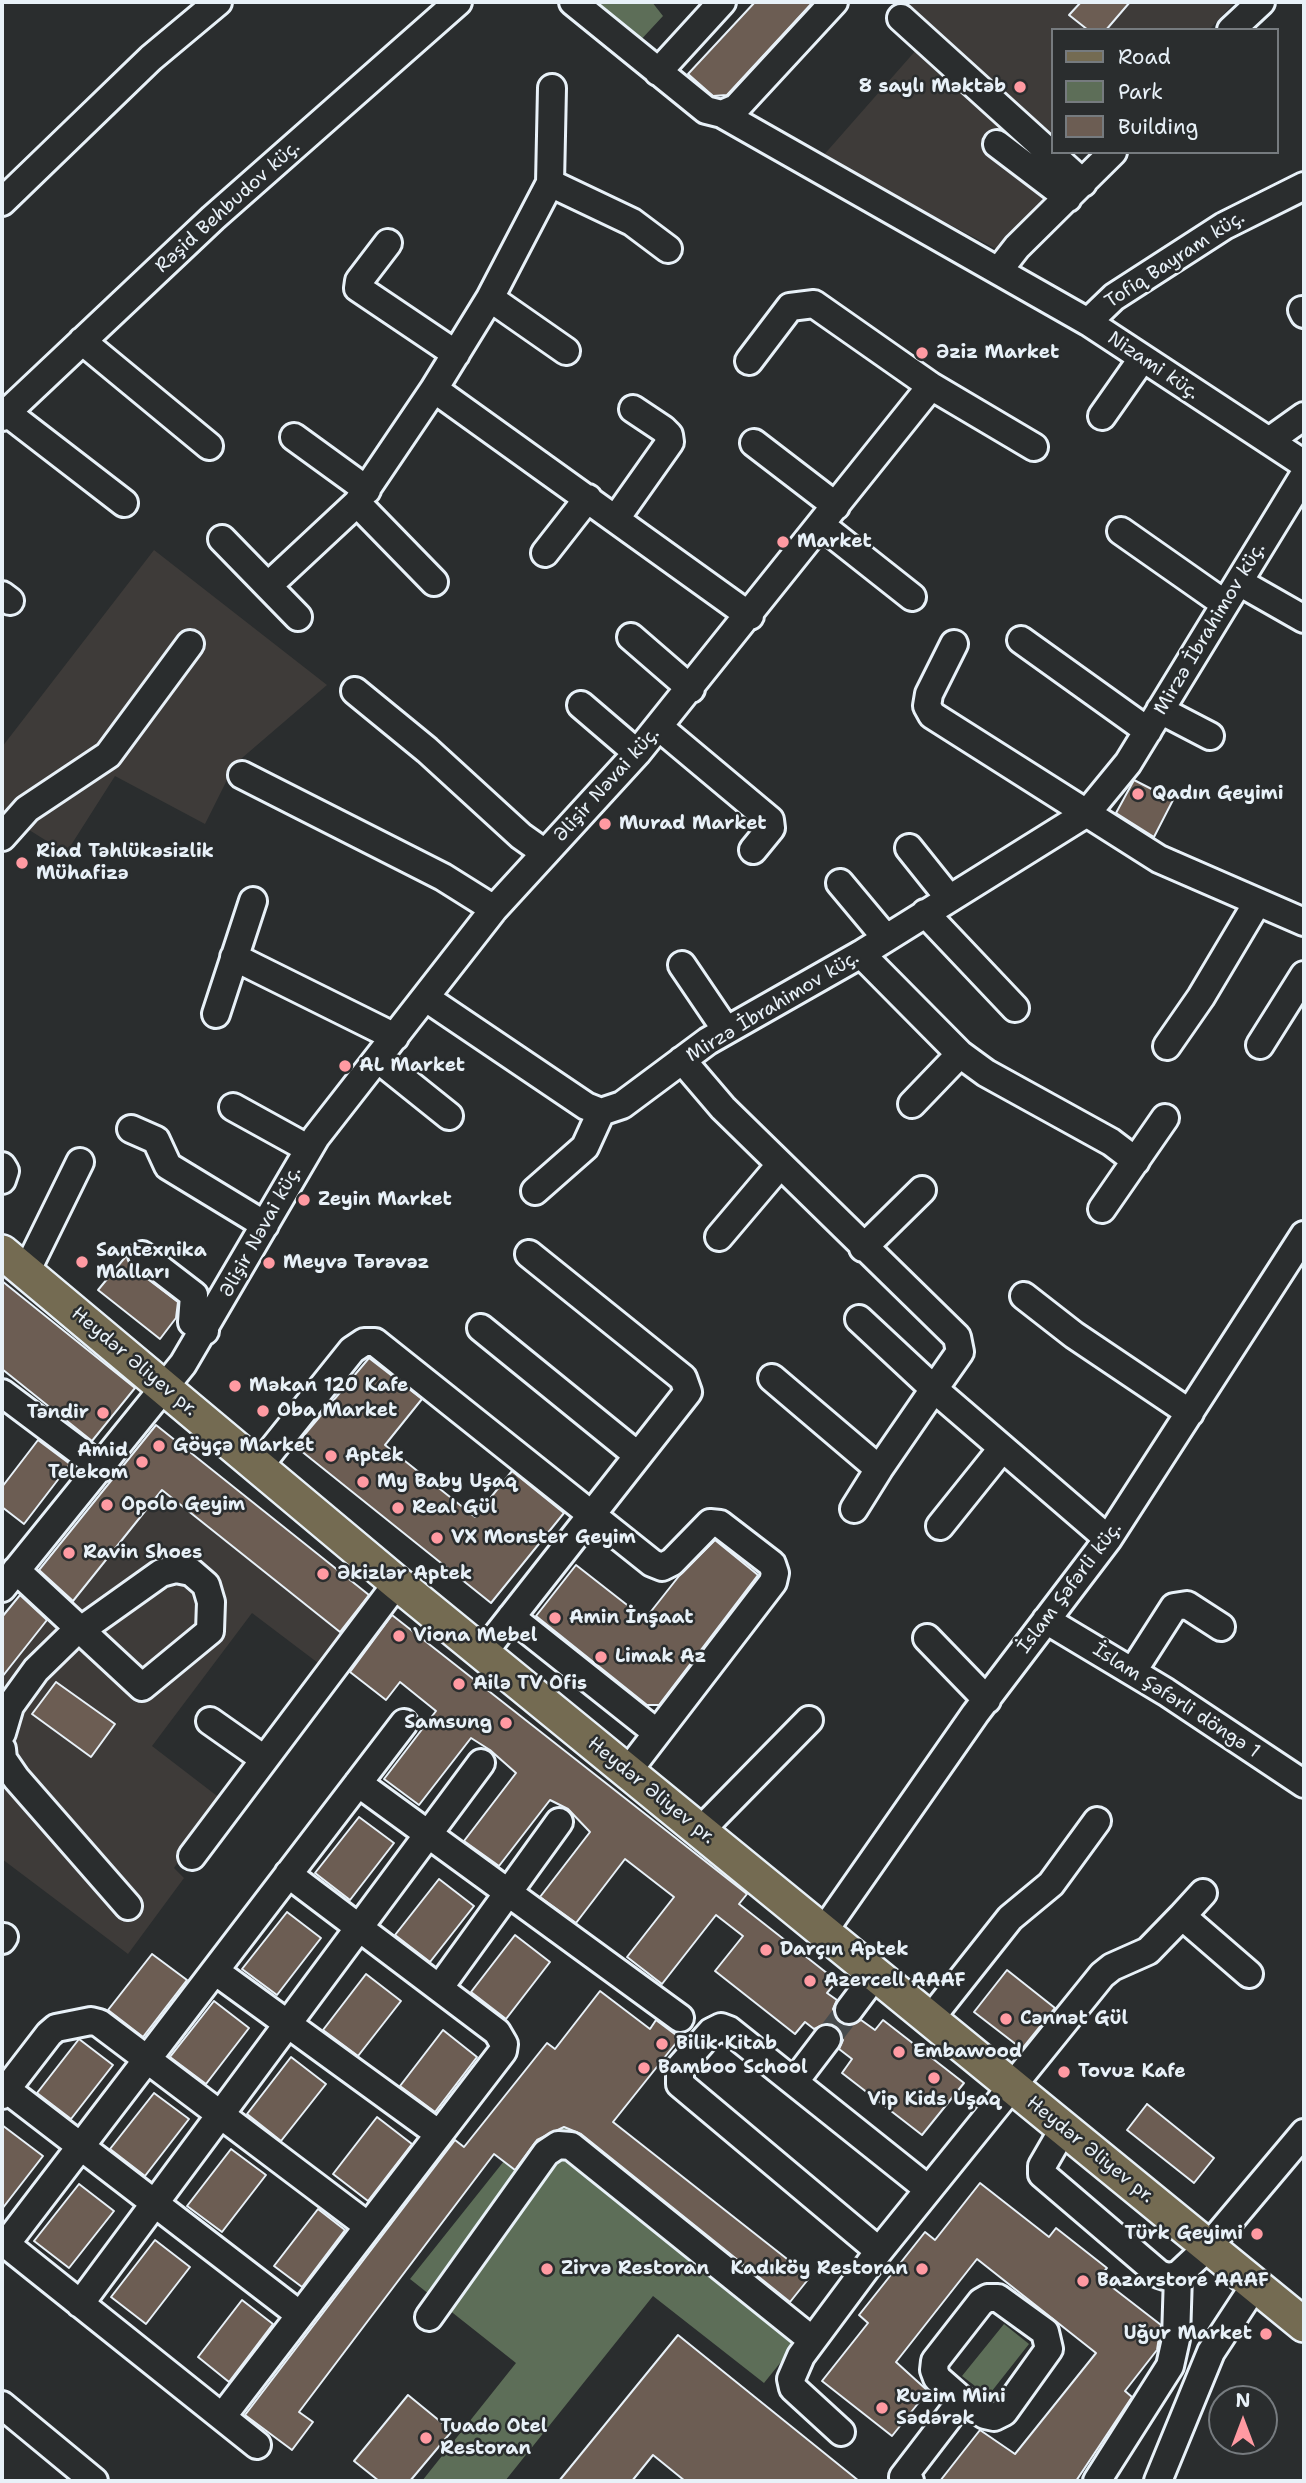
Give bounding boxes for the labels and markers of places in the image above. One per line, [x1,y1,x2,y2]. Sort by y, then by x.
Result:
place label: 8 saylı Məktəb [859,76,1006,98]
marker: 8 saylı Məktəb [1012,79,1028,95]
place label: Əziz Market [936,342,1059,364]
marker: Əziz Market [914,345,930,361]
place label: Market [797,531,872,553]
marker: Market [775,534,791,550]
place label: Qadın Geyimi [1152,783,1284,805]
marker: Qadın Geyimi [1130,786,1146,802]
place label: Murad Market [619,813,767,835]
marker: Murad Market [597,816,613,832]
place label: Riad Təhlükəsizlik Mühafizə [36,841,214,885]
marker: Riad Təhlükəsizlik Mühafizə [14,855,30,871]
place label: AL Market [359,1055,465,1077]
marker: AL Market [337,1058,353,1074]
place label: Zeyin Market [318,1189,452,1211]
marker: Zeyin Market [296,1192,312,1208]
place label: Santexnika Malları [96,1240,207,1284]
place label: Meyvə Tərəvəz [283,1252,429,1274]
marker: Santexnika Malları [74,1254,90,1270]
marker: Meyvə Tərəvəz [261,1255,277,1271]
place label: Məkan 120 Kafe [249,1375,408,1397]
marker: Məkan 120 Kafe [227,1378,243,1394]
place label: Oba Market [277,1400,397,1422]
place label: Təndir [27,1402,89,1424]
marker: Oba Market [255,1403,271,1419]
marker: Təndir [95,1405,111,1421]
place label: Göyçə Market [173,1435,314,1457]
marker: Göyçə Market [151,1438,167,1454]
place label: Amid Telekom [48,1440,128,1484]
place label: Aptek [345,1445,404,1467]
marker: Aptek [323,1448,339,1464]
marker: Amid Telekom [134,1454,150,1470]
place label: My Baby Uşaq [377,1471,517,1493]
marker: My Baby Uşaq [355,1474,371,1490]
place label: Opolo Geyim [121,1494,245,1516]
marker: Opolo Geyim [99,1497,115,1513]
place label: Real Gül [412,1497,497,1519]
marker: Real Gül [390,1500,406,1516]
place label: VX Monster Geyim [451,1527,636,1549]
marker: VX Monster Geyim [429,1530,445,1546]
place label: Ravin Shoes [83,1542,202,1564]
marker: Ravin Shoes [61,1545,77,1561]
place label: Əkizlər Aptek [337,1563,472,1585]
marker: Əkizlər Aptek [315,1566,331,1582]
place label: Amin İnşaat [569,1607,693,1629]
marker: Amin İnşaat [547,1610,563,1626]
place label: Viona Mebel [413,1625,537,1647]
marker: Viona Mebel [391,1628,407,1644]
place label: Limak Az [615,1646,706,1668]
marker: Limak Az [593,1649,609,1665]
place label: Ailə TV Ofis [473,1673,587,1695]
marker: Ailə TV Ofis [451,1676,467,1692]
place label: Samsung [404,1712,492,1734]
marker: Samsung [498,1715,514,1731]
place label: Darçın Aptek [780,1939,909,1961]
marker: Darçın Aptek [758,1942,774,1958]
place label: Azercell AAAF [824,1970,966,1992]
marker: Azercell AAAF [802,1973,818,1989]
place label: Cənnət Gül [1020,2008,1128,2030]
marker: Cənnət Gül [998,2011,1014,2027]
place label: Bilik Kitab [676,2033,777,2055]
marker: Bilik Kitab [654,2036,670,2052]
place label: Embawood [913,2041,1022,2063]
marker: Embawood [891,2044,907,2060]
place label: Bamboo School [658,2057,808,2079]
marker: Bamboo School [636,2060,652,2076]
place label: Tovuz Kafe [1078,2061,1186,2083]
marker: Tovuz Kafe [1056,2064,1072,2080]
marker: Vip Kids Uşaq [926,2070,942,2086]
place label: Vip Kids Uşaq [867,2089,1001,2111]
place label: Türk Geyimi [1124,2223,1243,2245]
marker: Türk Geyimi [1249,2226,1265,2242]
place label: Zirvə Restoran [561,2258,709,2280]
place label: Kadıköy Restoran [730,2258,908,2280]
marker: Zirvə Restoran [539,2261,555,2277]
marker: Kadıköy Restoran [914,2261,930,2277]
place label: Bazarstore AAAF [1097,2270,1269,2292]
marker: Bazarstore AAAF [1075,2273,1091,2289]
place label: Uğur Market [1124,2323,1252,2345]
marker: Uğur Market [1258,2326,1274,2342]
place label: Ruzim Mini Sədərək [896,2386,1006,2430]
marker: Ruzim Mini Sədərək [874,2400,890,2416]
place label: Tuado Otel Restoran [440,2416,547,2460]
marker: Tuado Otel Restoran [418,2430,434,2446]

